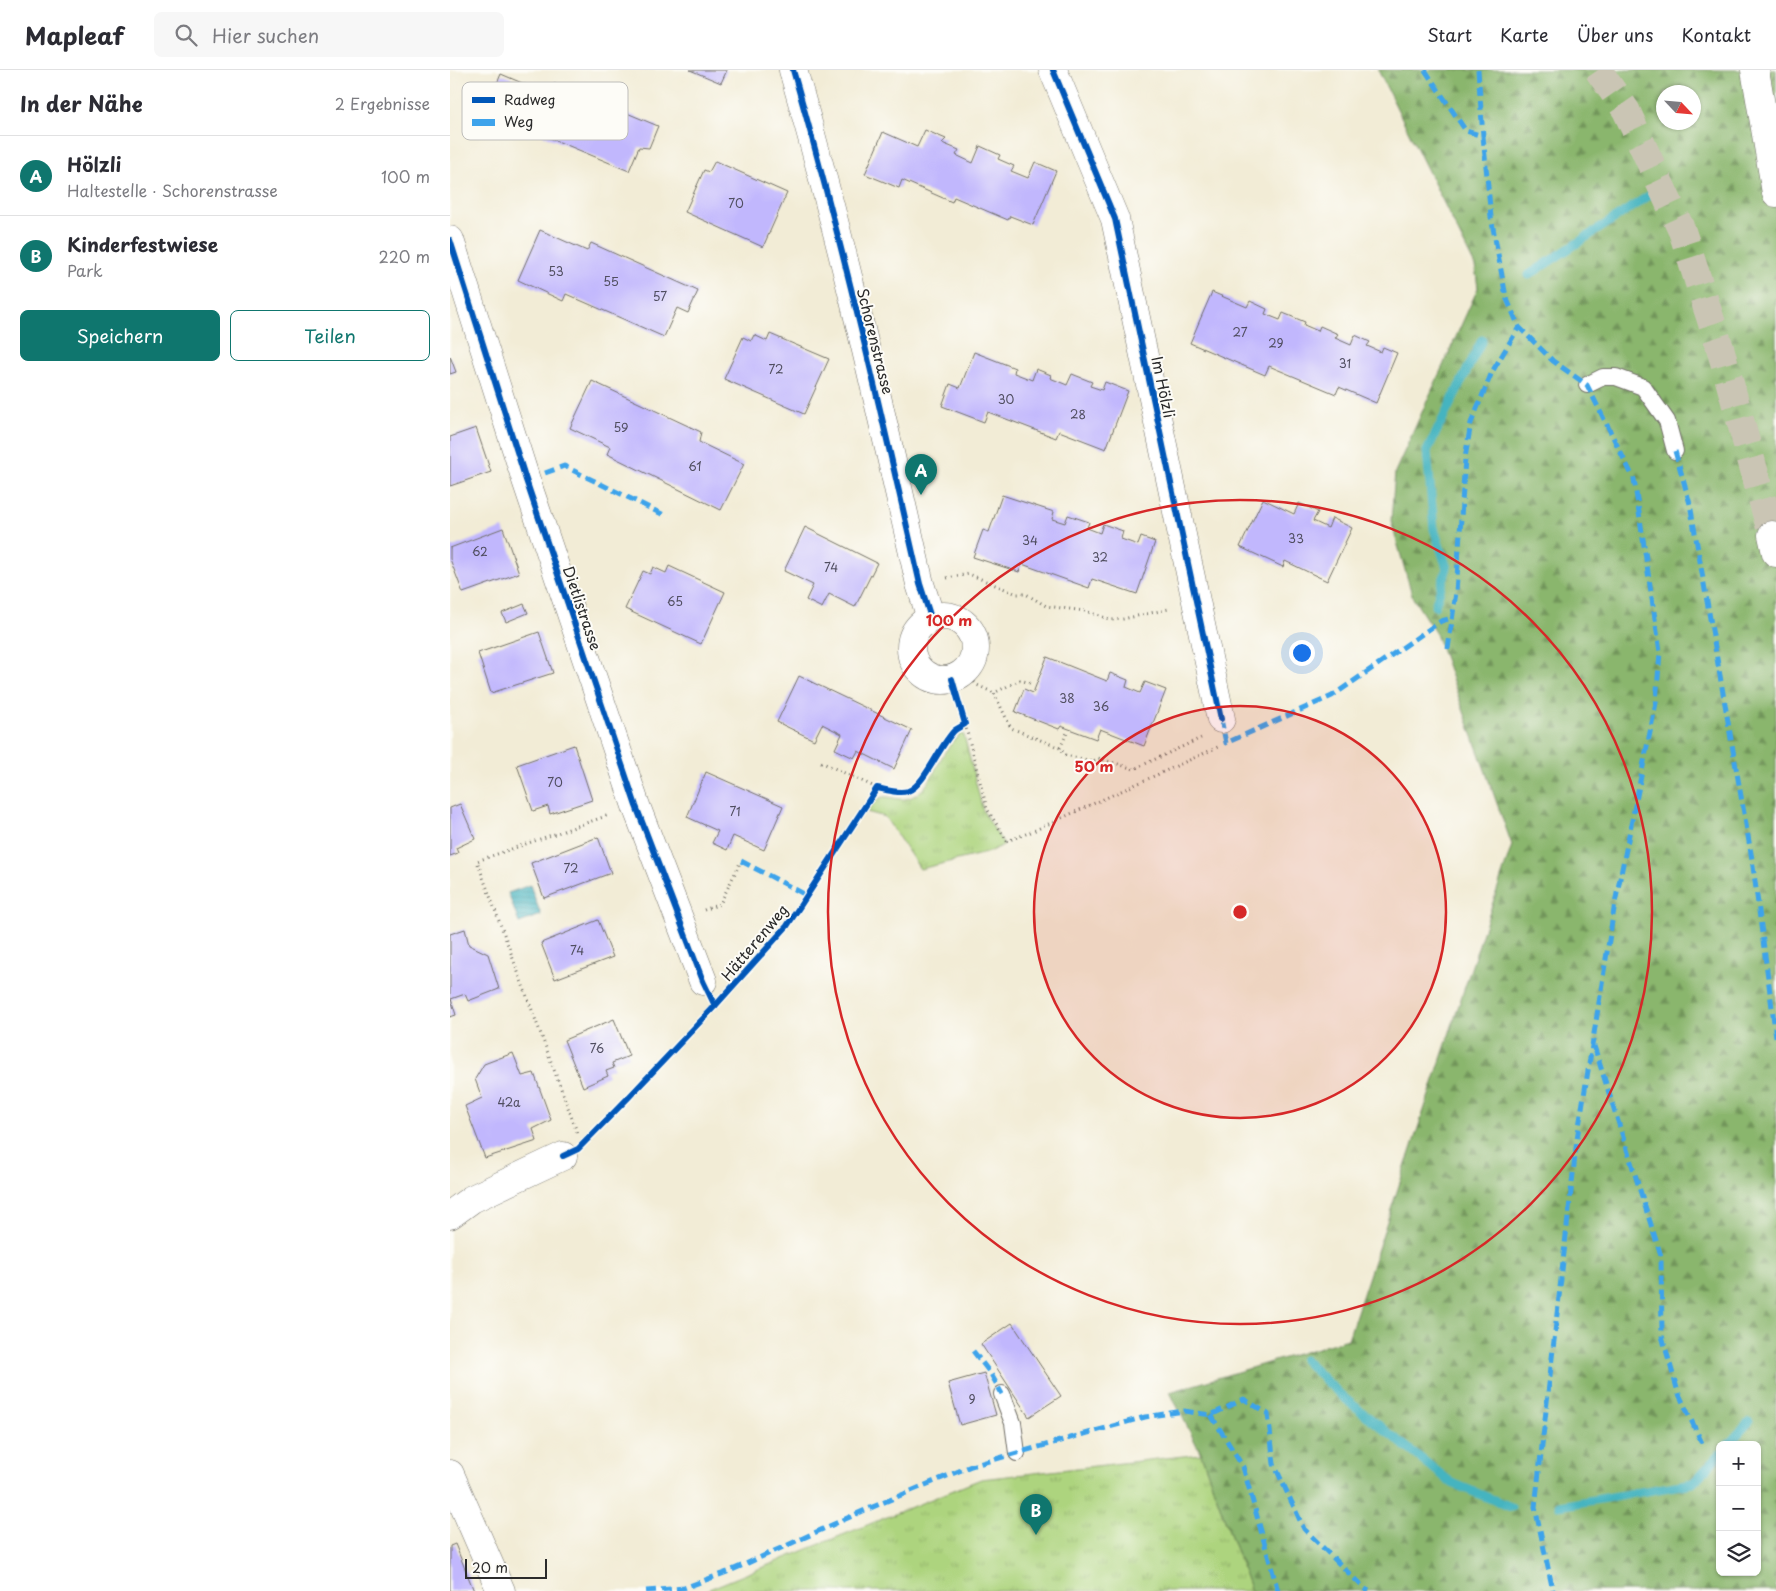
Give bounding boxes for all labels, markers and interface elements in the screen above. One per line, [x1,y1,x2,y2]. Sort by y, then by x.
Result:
search box [154,12,504,57]
text: Mapleaf [25,17,124,53]
icon: search [172,21,200,49]
text: Hier suchen [212,21,319,49]
text: Start [1427,21,1472,48]
text: Karte [1500,21,1549,48]
text: Über uns [1577,21,1653,48]
text: Kontakt [1681,21,1751,48]
legend [462,82,628,140]
north arrow [1656,85,1701,130]
text: In der Nähe [20,87,142,119]
text: Radweg [504,89,556,110]
text: 2 Ergebnisse [335,91,430,115]
text: Weg [504,111,533,132]
text: Hölzli [67,150,121,178]
text: A [30,164,42,188]
text: 100 m [381,164,430,188]
text: Haltestelle · Schorenstrasse [67,178,278,202]
house number: 70 [728,194,744,212]
text: Kinderfestwiese [67,230,218,258]
text: B [31,244,41,268]
text: 220 m [379,244,430,268]
text: Park [67,258,103,282]
house number: 53 [548,262,564,280]
house number: 55 [603,272,619,290]
street label: Schorenstrasse [852,285,900,397]
house number: 57 [653,287,667,305]
button: Speichern [20,310,220,361]
button: Teilen [230,310,430,361]
house number: 27 [1233,323,1248,341]
house number: 29 [1268,334,1284,352]
street label: Im Hölzli [1146,354,1182,420]
house number: 31 [1339,354,1351,372]
house number: 72 [768,360,784,378]
house number: 30 [998,390,1015,408]
house number: 28 [1070,405,1086,423]
house number: 59 [614,418,628,436]
pin: A [905,454,937,495]
house number: 61 [688,457,702,475]
house number: 33 [1288,529,1304,547]
house number: 34 [1022,531,1038,549]
house number: 62 [472,542,488,560]
house number: 32 [1092,548,1108,566]
house number: 74 [824,558,838,576]
street label: Dietlistrasse [558,563,608,653]
house number: 65 [667,592,683,610]
text: 100 m [926,608,972,631]
your location [1289,640,1315,666]
house number: 38 [1059,689,1075,707]
house number: 36 [1093,697,1109,715]
text: 50 m [1075,754,1113,777]
house number: 70 [547,773,563,791]
house number: 71 [729,802,741,820]
house number: 72 [563,859,579,877]
street label: Hätterenweg [715,899,793,985]
centre of rings [1231,903,1249,921]
house number: 74 [570,941,584,959]
house number: 76 [590,1039,604,1057]
house number: 42a [497,1093,521,1111]
house number: 9 [968,1390,976,1408]
map controls [1716,1441,1761,1576]
button: + [1716,1441,1761,1486]
button: − [1716,1486,1761,1531]
pin: B [1020,1494,1052,1535]
button: layers [1716,1531,1761,1576]
scale bar [465,1556,548,1579]
text: 20 m [472,1557,508,1578]

